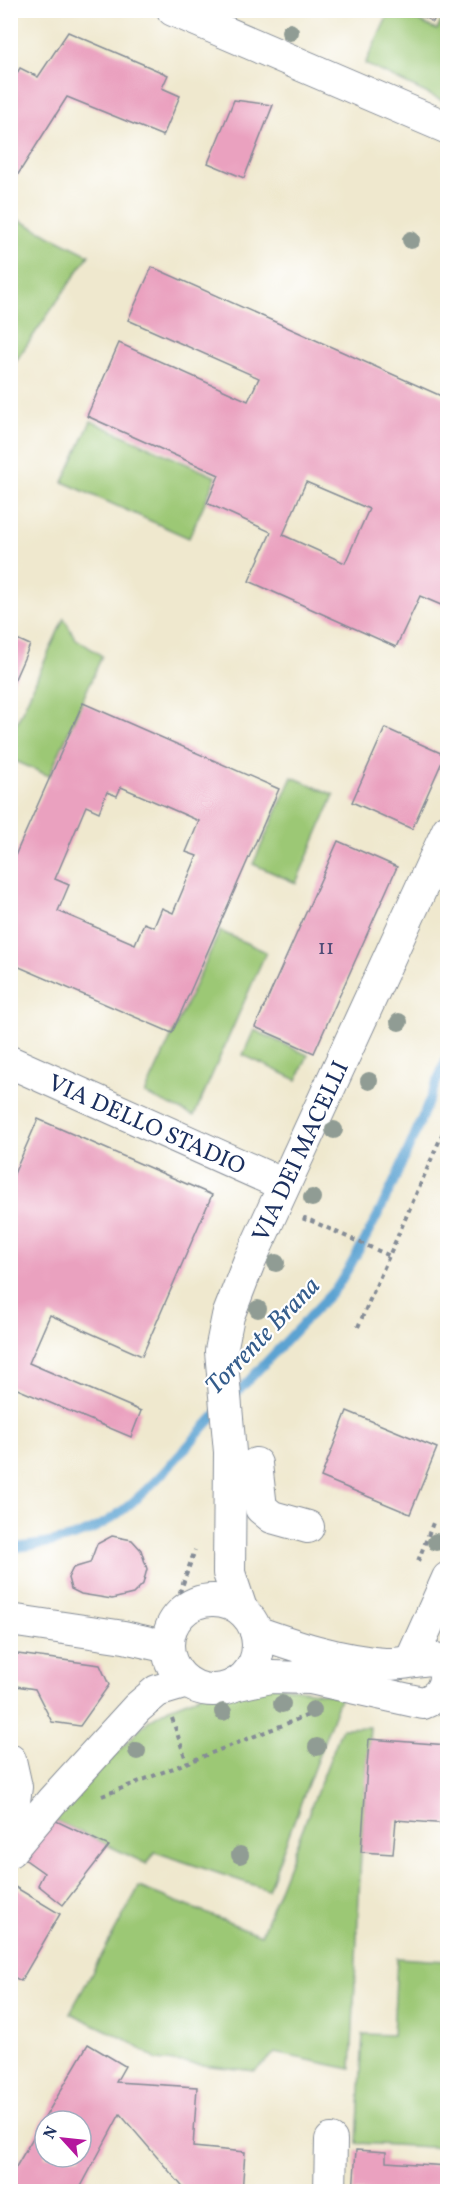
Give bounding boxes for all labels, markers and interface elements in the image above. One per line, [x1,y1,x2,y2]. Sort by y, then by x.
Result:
house number: 11 [318,934,334,963]
street label: VIA DEI MACELLI [245,1056,359,1248]
street label: VIA DELLO STADIO [42,1067,250,1185]
water label: Torrente Brana [198,1269,329,1403]
north arrow [33,2109,93,2169]
text: N [39,2123,64,2143]

